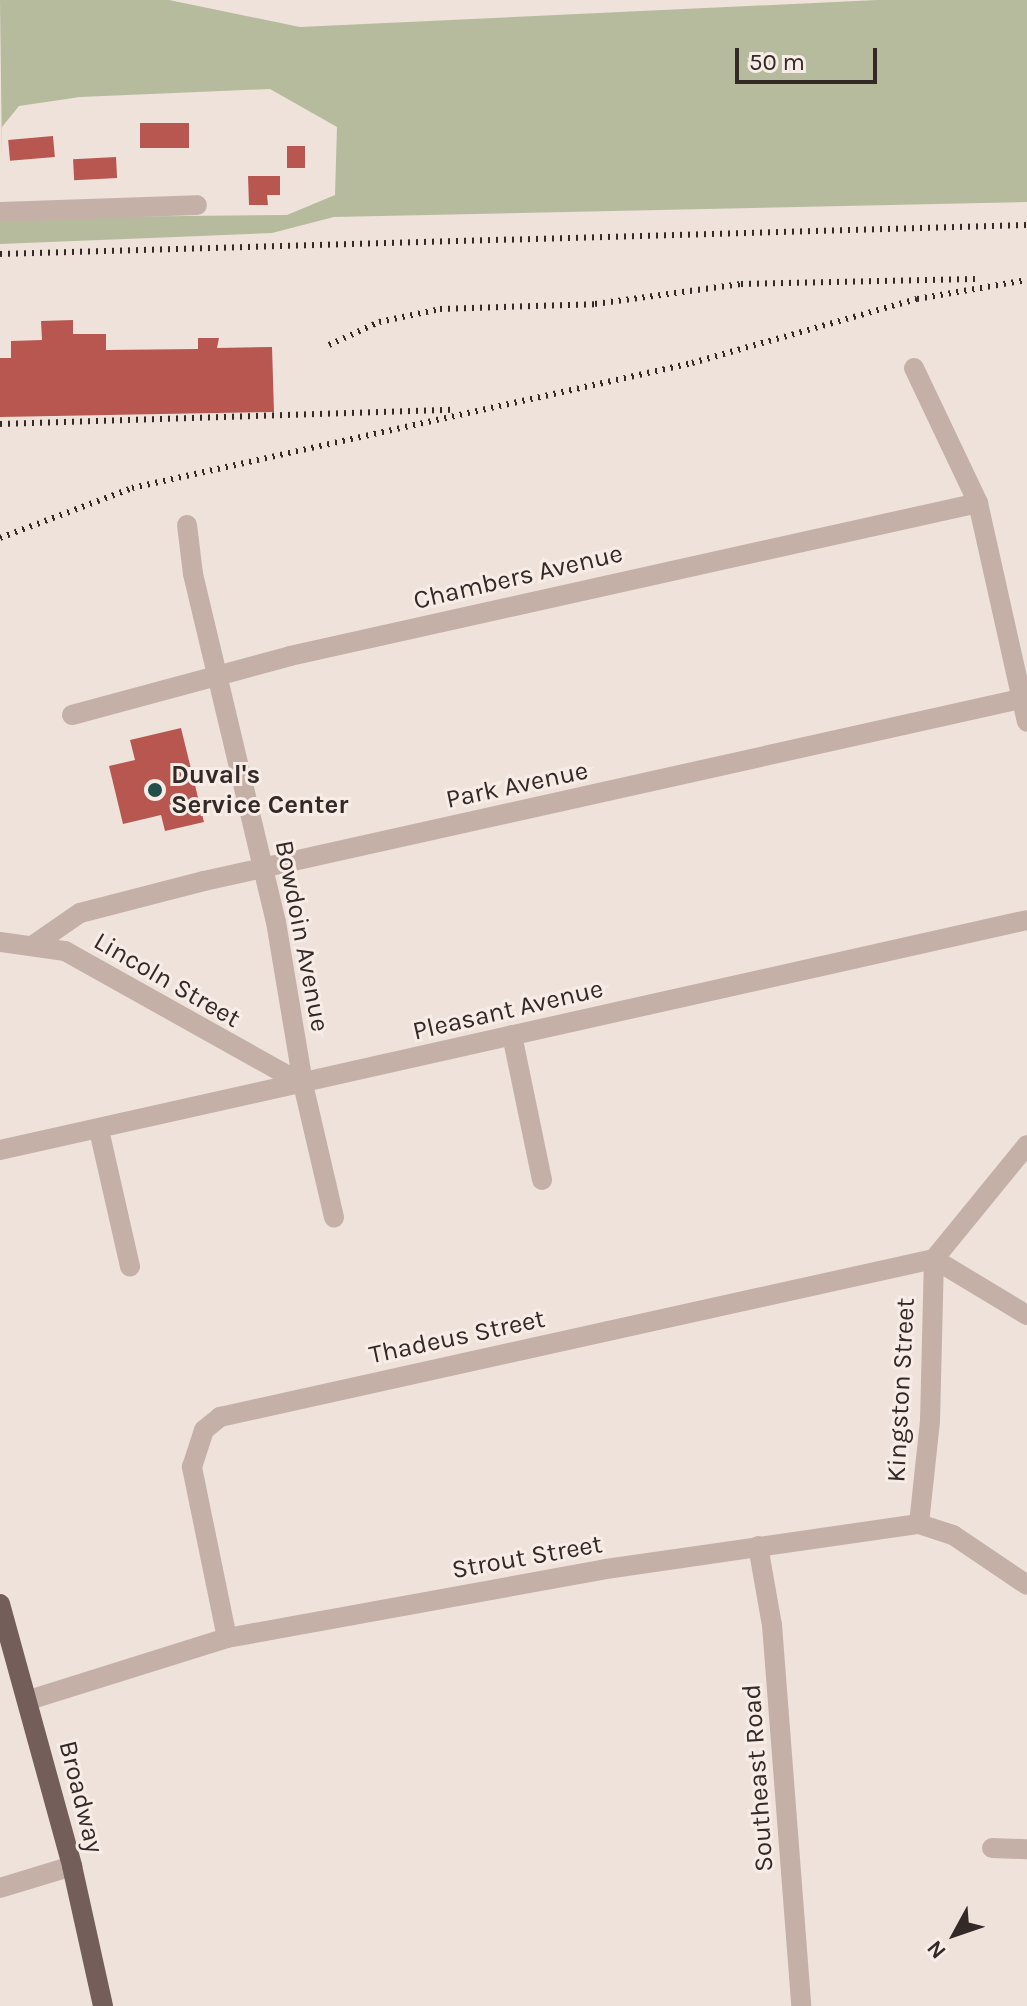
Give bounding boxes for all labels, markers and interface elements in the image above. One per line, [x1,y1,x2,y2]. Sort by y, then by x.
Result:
scale bar [739,32,881,82]
text: 50 m [749,48,805,76]
street label: Chambers Avenue [410,538,626,616]
street label: Park Avenue [443,755,591,815]
place label: Duval's Service Center [171,759,348,820]
marker: Duval's Service Center [146,781,164,799]
street label: Bowdoin Avenue [268,838,336,1034]
street label: Lincoln Street [88,926,246,1034]
street label: Pleasant Avenue [410,973,606,1047]
street label: Kingston Street [881,1297,921,1483]
street label: Thadeus Street [366,1303,548,1371]
street label: Strout Street [449,1528,605,1586]
street label: Southeast Road [736,1683,780,1873]
street label: Broadway [52,1738,110,1856]
north arrow [915,1894,995,1974]
text: N [922,1935,952,1964]

